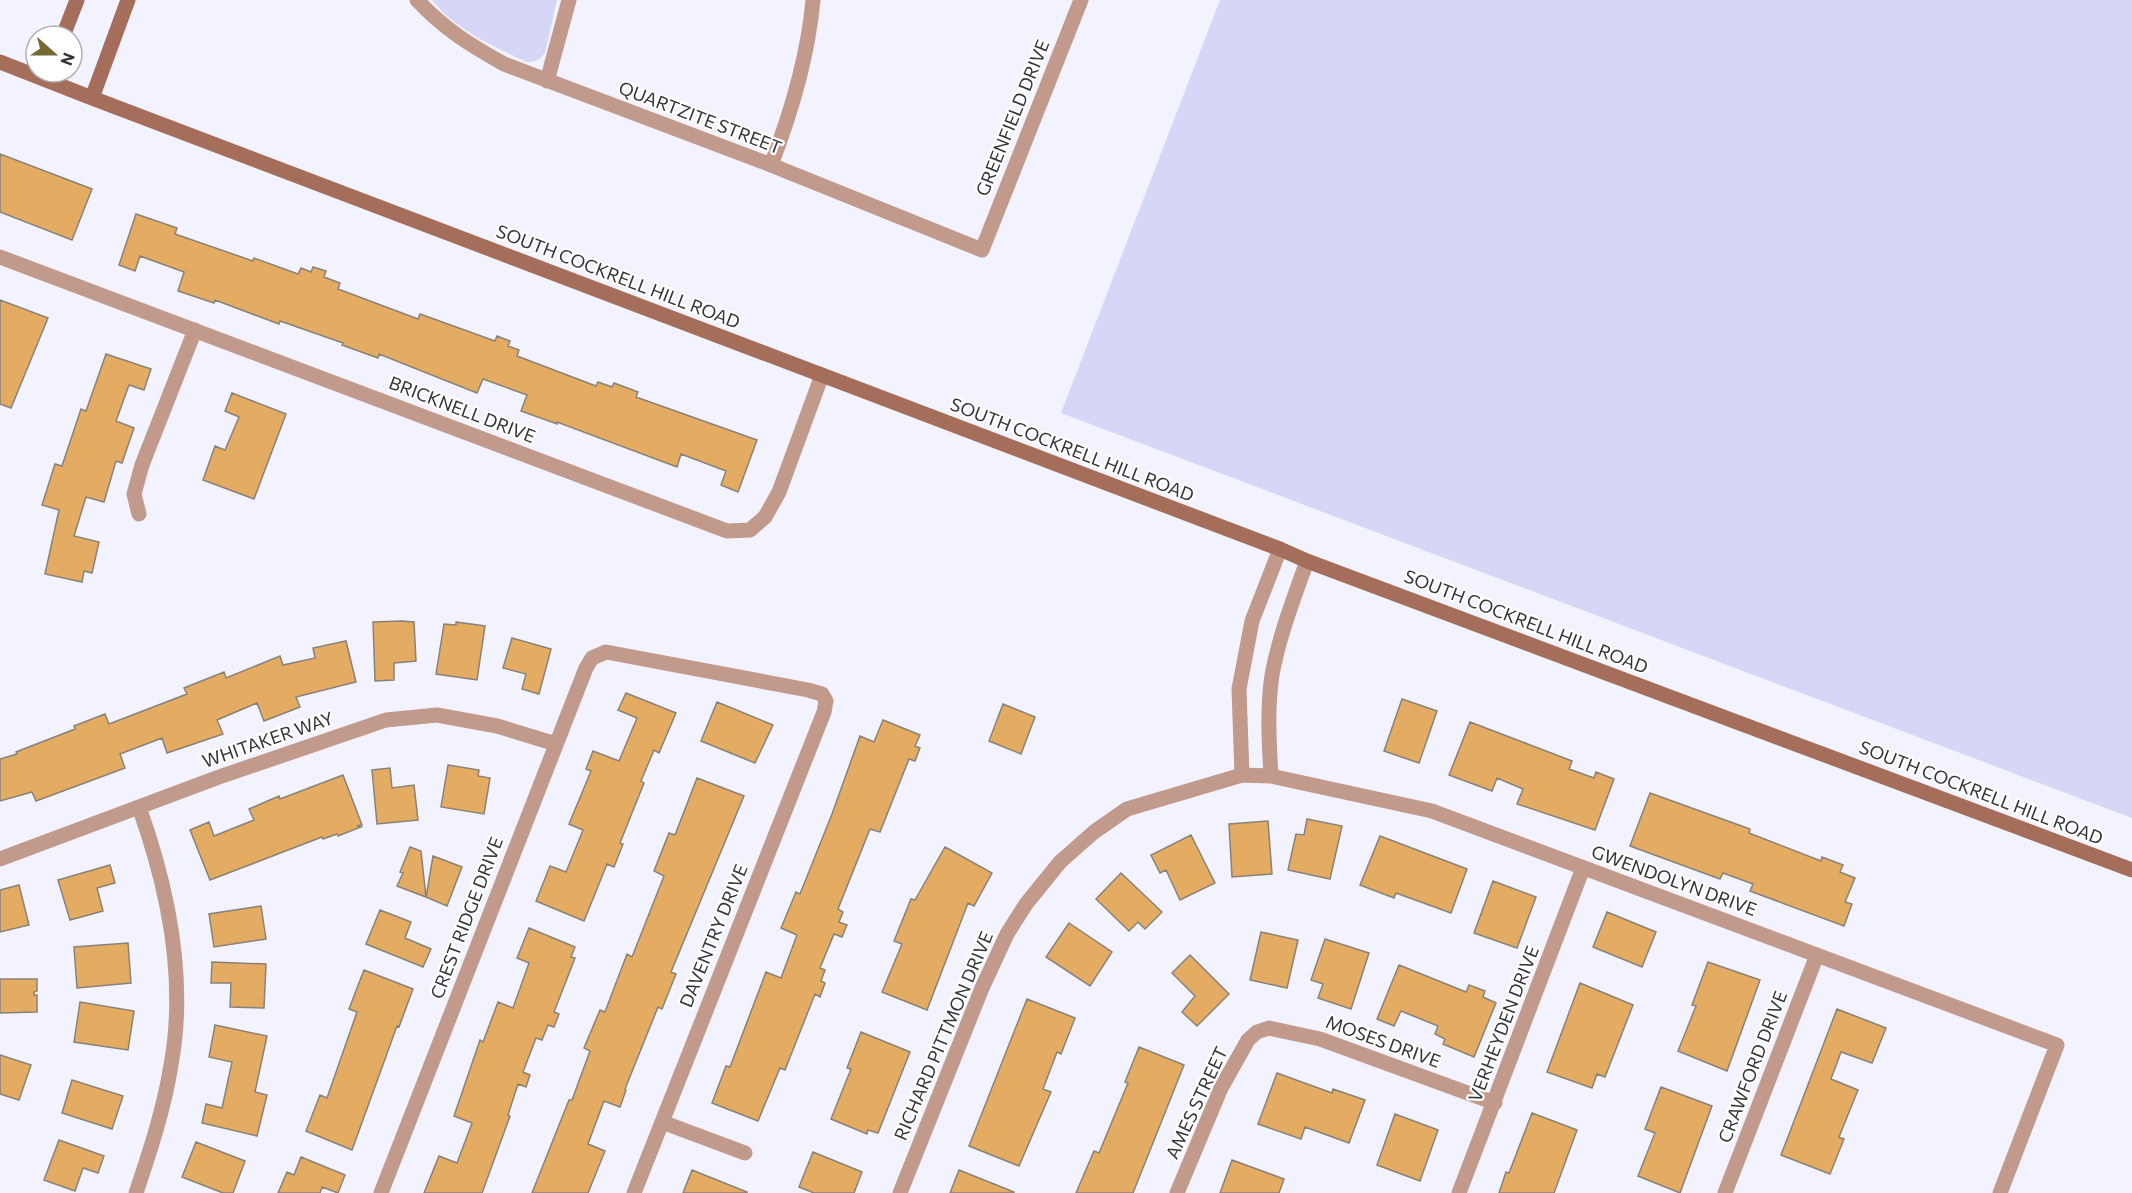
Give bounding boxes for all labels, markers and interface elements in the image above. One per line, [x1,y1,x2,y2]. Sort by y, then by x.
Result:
north arrow [24,24,84,84]
street label: GREENFIELD DRIVE [971,36,1053,199]
text: N [57,51,79,69]
street label: QUARTZITE STREET [616,76,785,158]
street label: SOUTH COCKRELL HILL ROAD [493,219,743,333]
street label: BRICKNELL DRIVE [386,371,539,447]
street label: SOUTH COCKRELL HILL ROAD [947,392,1197,506]
street label: SOUTH COCKRELL HILL ROAD [1401,564,1651,678]
street label: WHITAKER WAY [199,706,336,772]
street label: SOUTH COCKRELL HILL ROAD [1856,735,2106,849]
street label: CREST RIDGE DRIVE [425,834,507,1002]
street label: GWENDOLYN DRIVE [1589,840,1760,920]
street label: DAVENTRY DRIVE [674,861,752,1010]
street label: RICHARD PITTMON DRIVE [889,928,997,1143]
street label: VERHEYDEN DRIVE [1463,943,1543,1105]
street label: CRAWFORD DRIVE [1713,988,1791,1146]
street label: MOSES DRIVE [1323,1010,1444,1072]
street label: AMES STREET [1161,1043,1232,1162]

